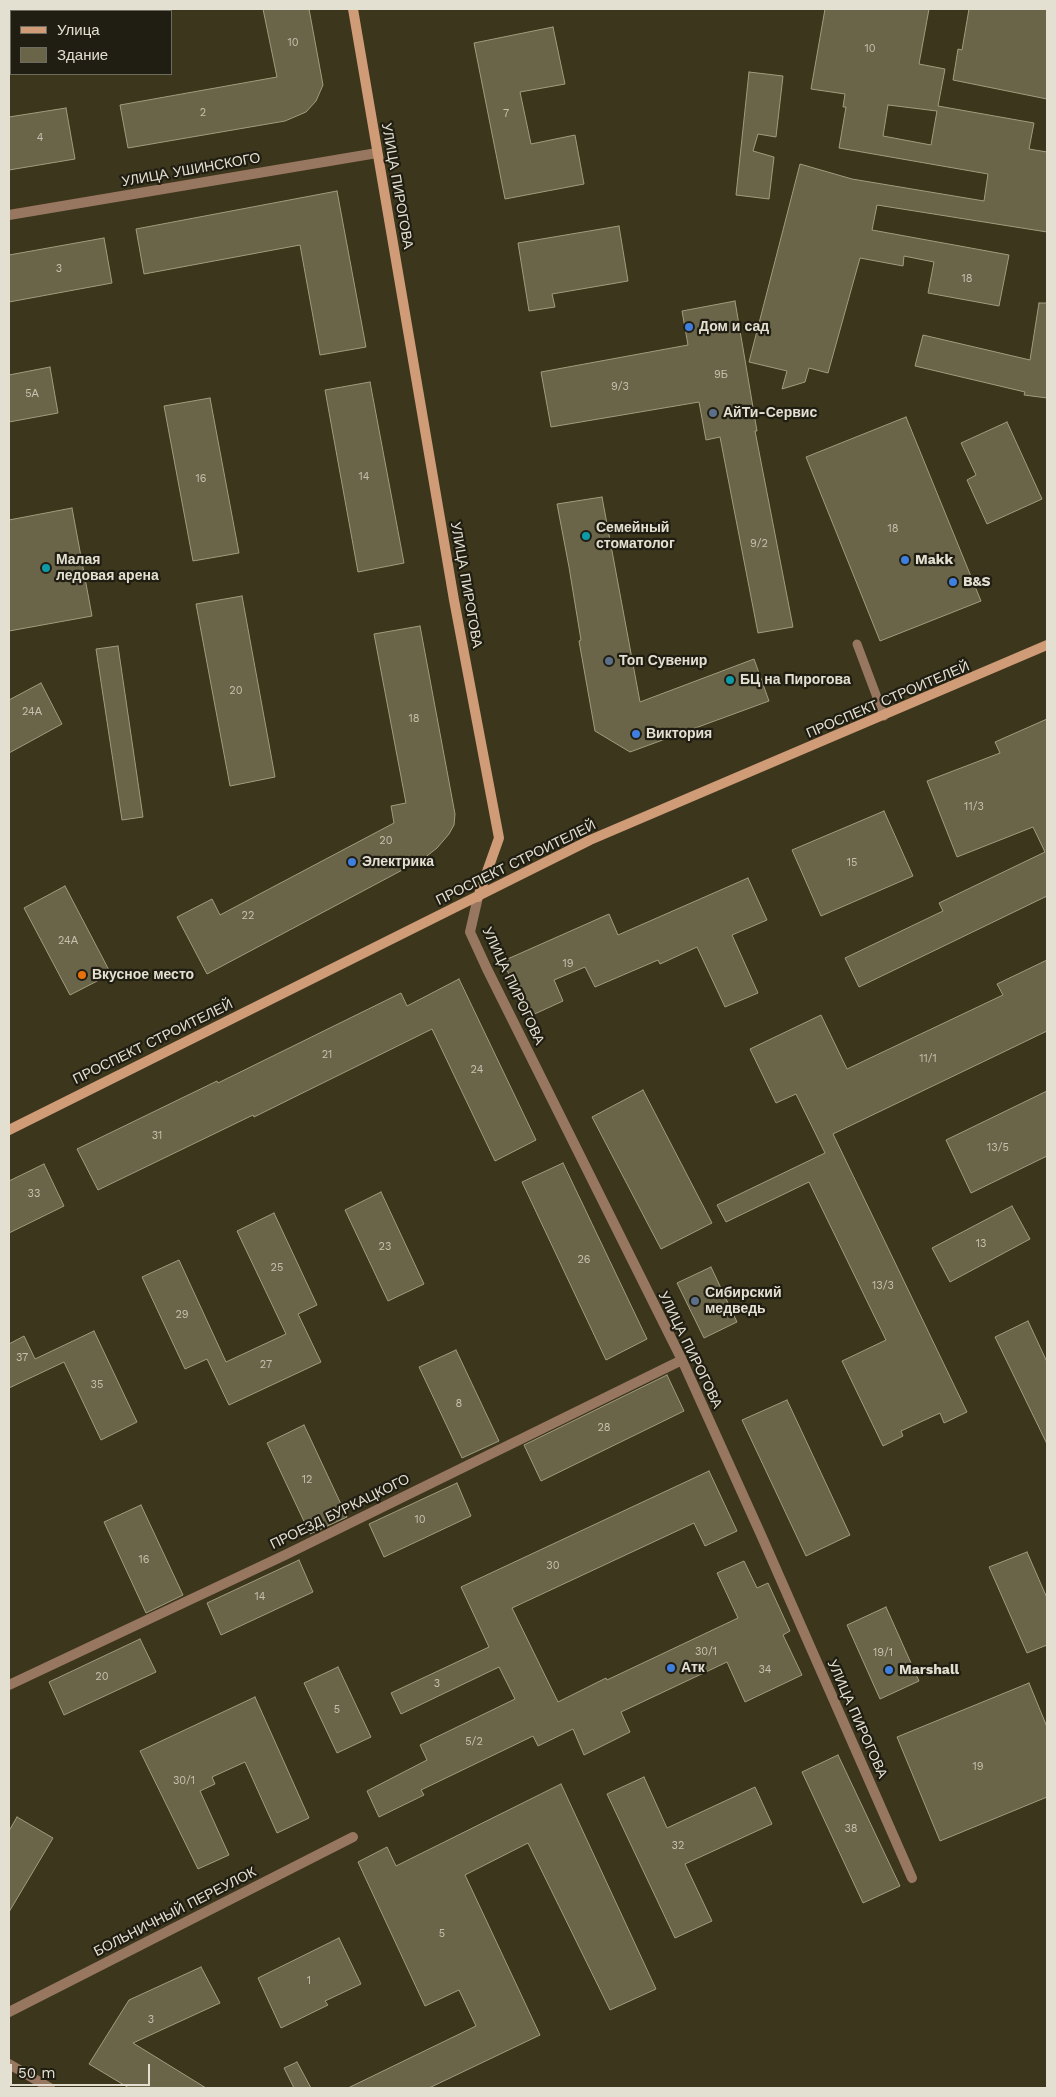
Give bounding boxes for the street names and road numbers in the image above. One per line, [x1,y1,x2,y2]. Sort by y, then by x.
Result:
street label: УЛИЦА ПИРОГОВА [378,121,416,251]
street label: УЛИЦА УШИНСКОГО [120,150,262,190]
street label: УЛИЦА ПИРОГОВА [447,520,485,650]
street label: ПРОСПЕКТ СТРОИТЕЛЕЙ [804,658,972,742]
street label: ПРОСПЕКТ СТРОИТЕЛЕЙ [433,817,599,909]
street label: УЛИЦА ПИРОГОВА [478,924,548,1048]
street label: ПРОСПЕКТ СТРОИТЕЛЕЙ [70,996,236,1088]
street label: УЛИЦА ПИРОГОВА [654,1289,726,1411]
street label: ПРОЕЗД БУРКАЦКОГО [267,1471,413,1553]
street label: УЛИЦА ПИРОГОВА [823,1657,891,1781]
street label: БОЛЬНИЧНЫЙ ПЕРЕУЛОК [91,1864,259,1960]

